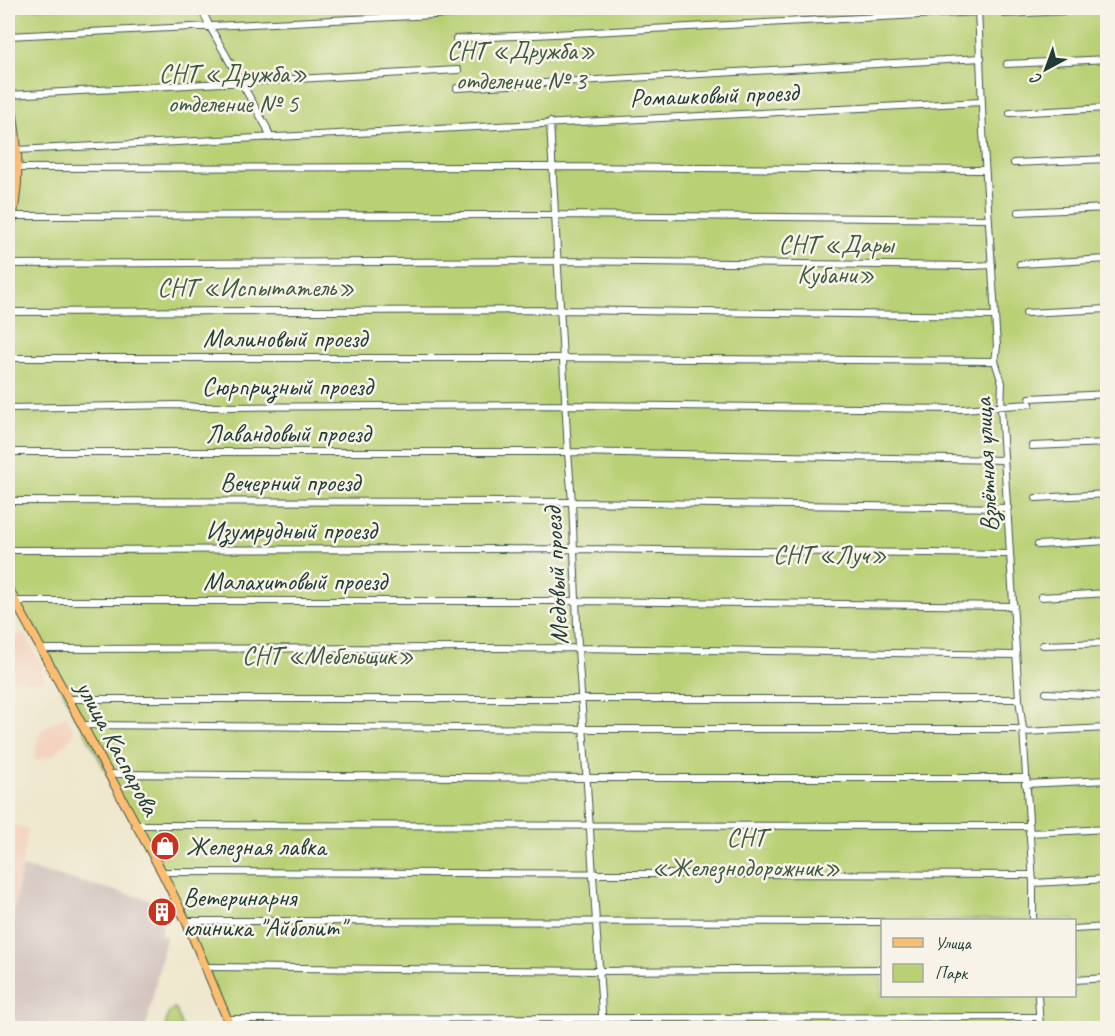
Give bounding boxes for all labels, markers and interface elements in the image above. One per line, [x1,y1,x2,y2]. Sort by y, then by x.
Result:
park label: СНТ «Дружба» отделение № 3 [447,34,595,97]
north arrow [1016,39,1076,99]
park label: СНТ «Дружба» отделение № 5 [159,57,307,120]
text: С [1026,68,1046,90]
street label: Ромашковый проезд [629,75,802,114]
park label: СНТ «Дары Кубани» [779,228,896,291]
park label: СНТ «Испытатель» [157,271,355,304]
street label: Малиновый проезд [203,322,370,355]
street label: Сюрпризный проезд [202,370,375,404]
street label: Взлётная улица [966,396,1007,533]
street label: Лавандовый проезд [206,417,373,450]
street label: Вечерний проезд [220,466,363,499]
street label: Медовый проезд [536,504,576,645]
street label: Изумрудный проезд [206,514,379,548]
park label: СНТ «Луч» [773,538,887,571]
street label: Малахитовый проезд [203,565,390,598]
park label: СНТ «Мебельщик» [242,639,414,672]
street label: улица Каспарова [68,673,168,823]
park label: СНТ «Железнодорожник» [651,821,841,884]
shop icon: Железная лавка [149,830,181,862]
place label: Железная лавка [186,830,328,863]
place label: Ветеринарня клиника "Айболит" [183,881,350,944]
building icon: Ветеринарня клиника "Айболит" [146,896,178,928]
legend [881,919,1076,997]
text: Улица [935,932,972,954]
text: Парк [935,962,969,984]

